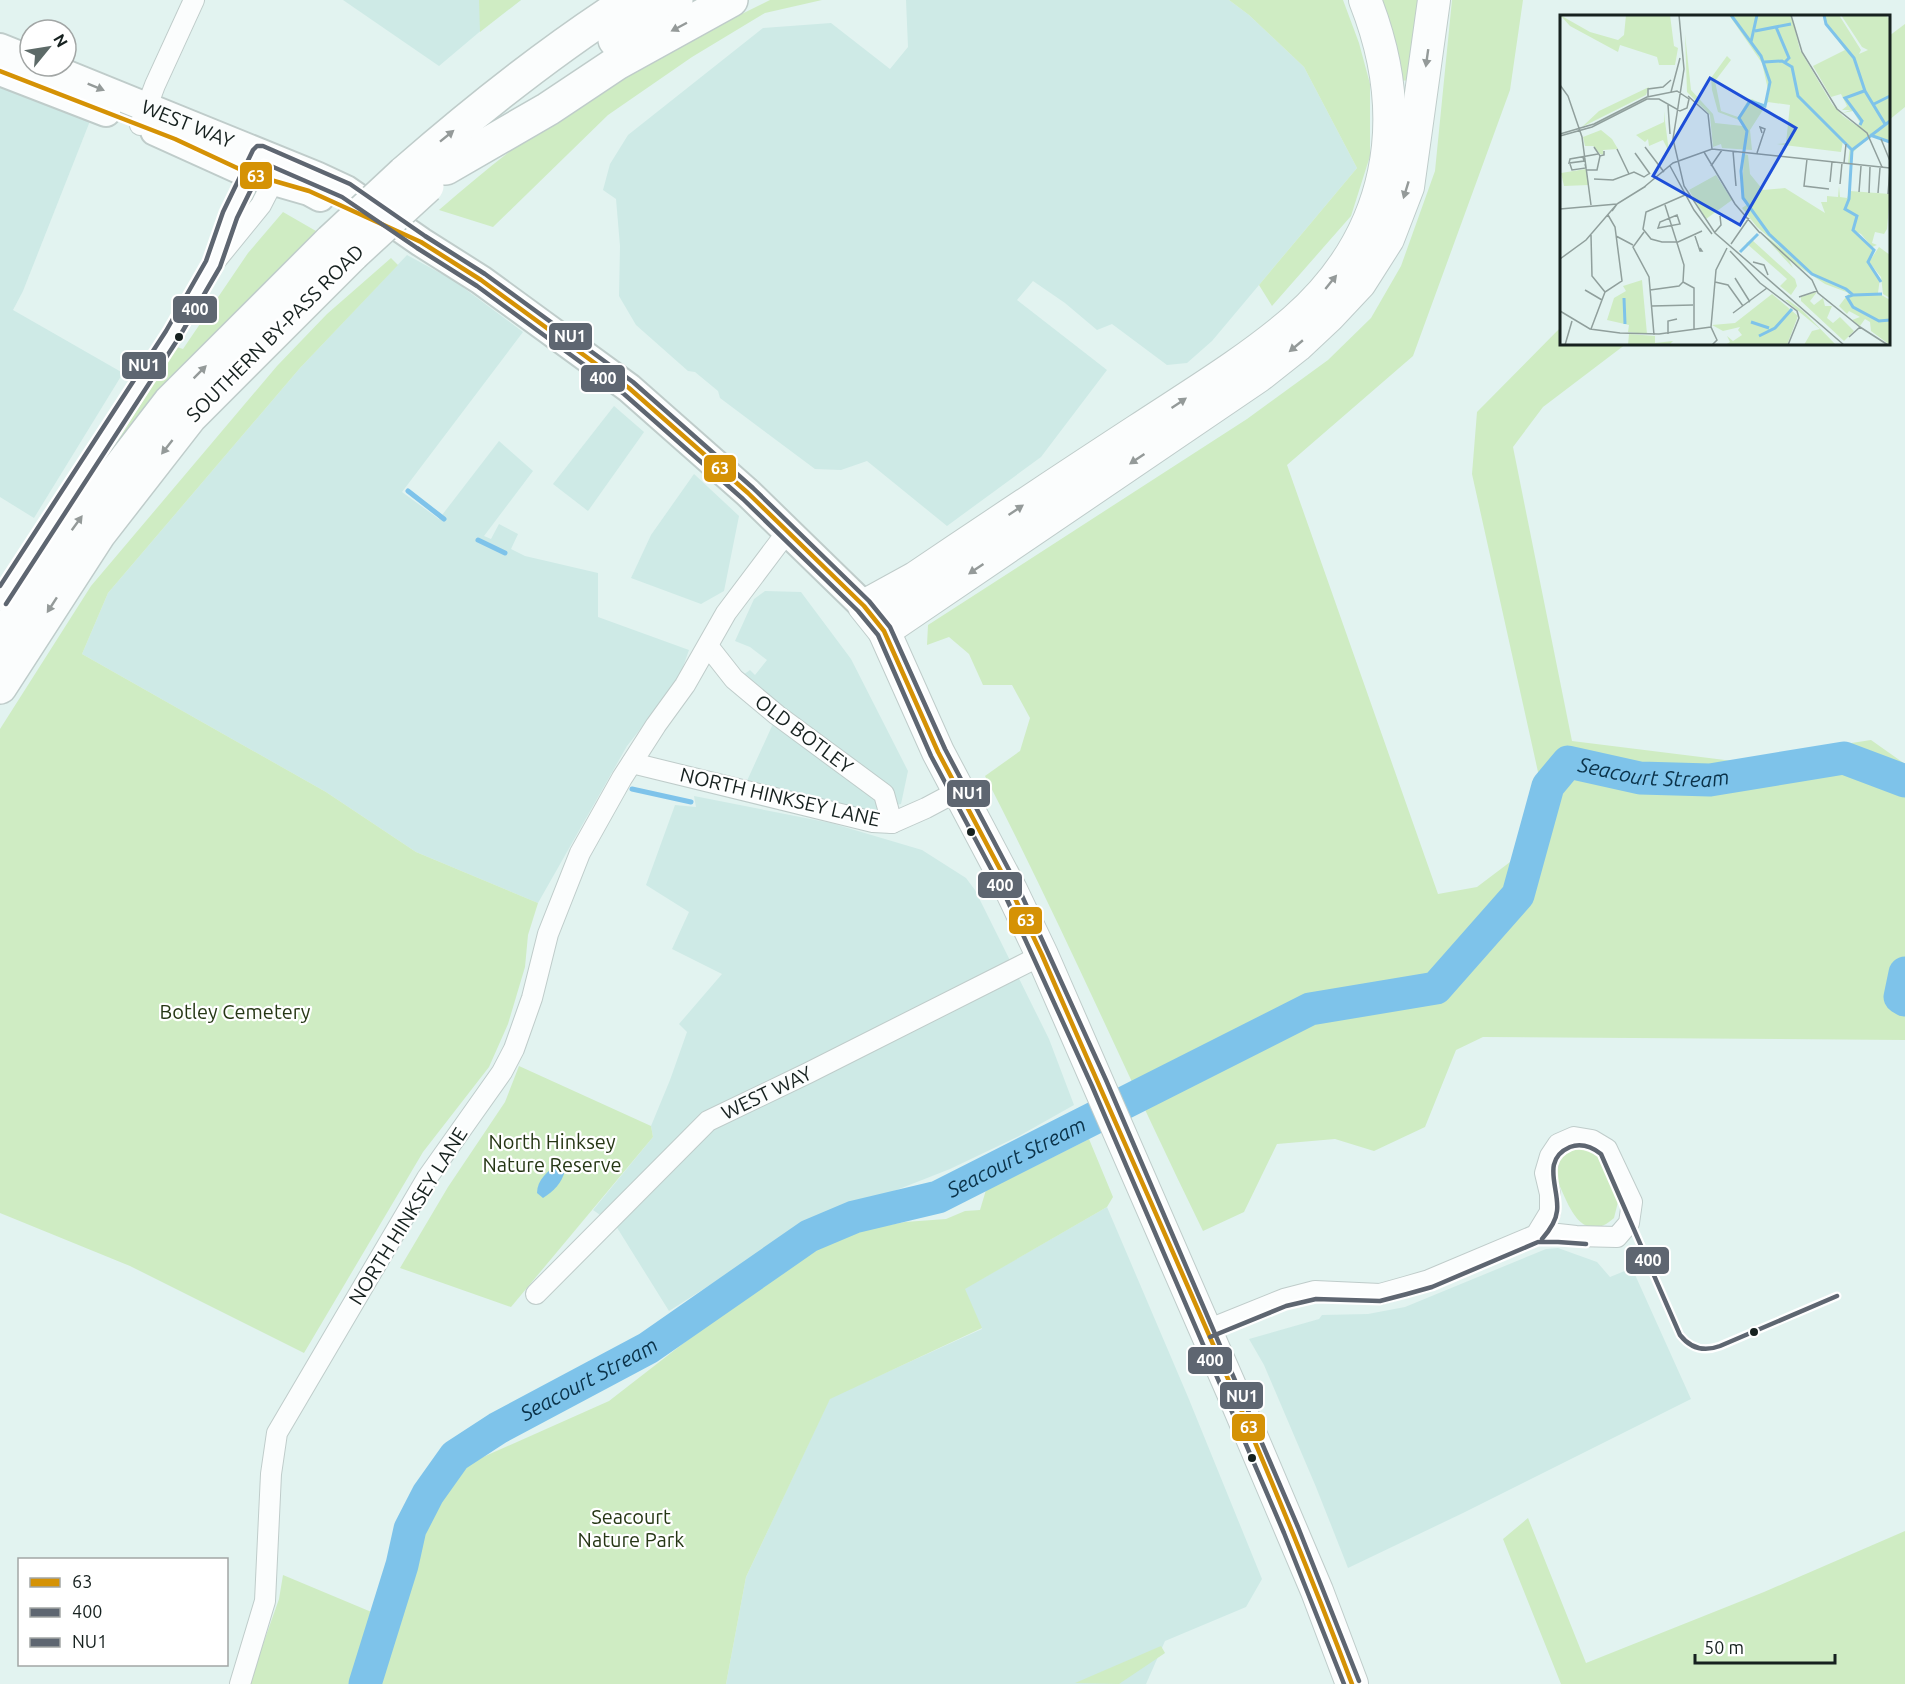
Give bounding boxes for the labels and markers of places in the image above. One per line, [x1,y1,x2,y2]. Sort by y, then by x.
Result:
unlabelled marker [173,331,185,343]
unlabelled marker [965,826,977,838]
unlabelled marker [1748,1326,1760,1338]
unlabelled marker [1246,1452,1258,1464]

